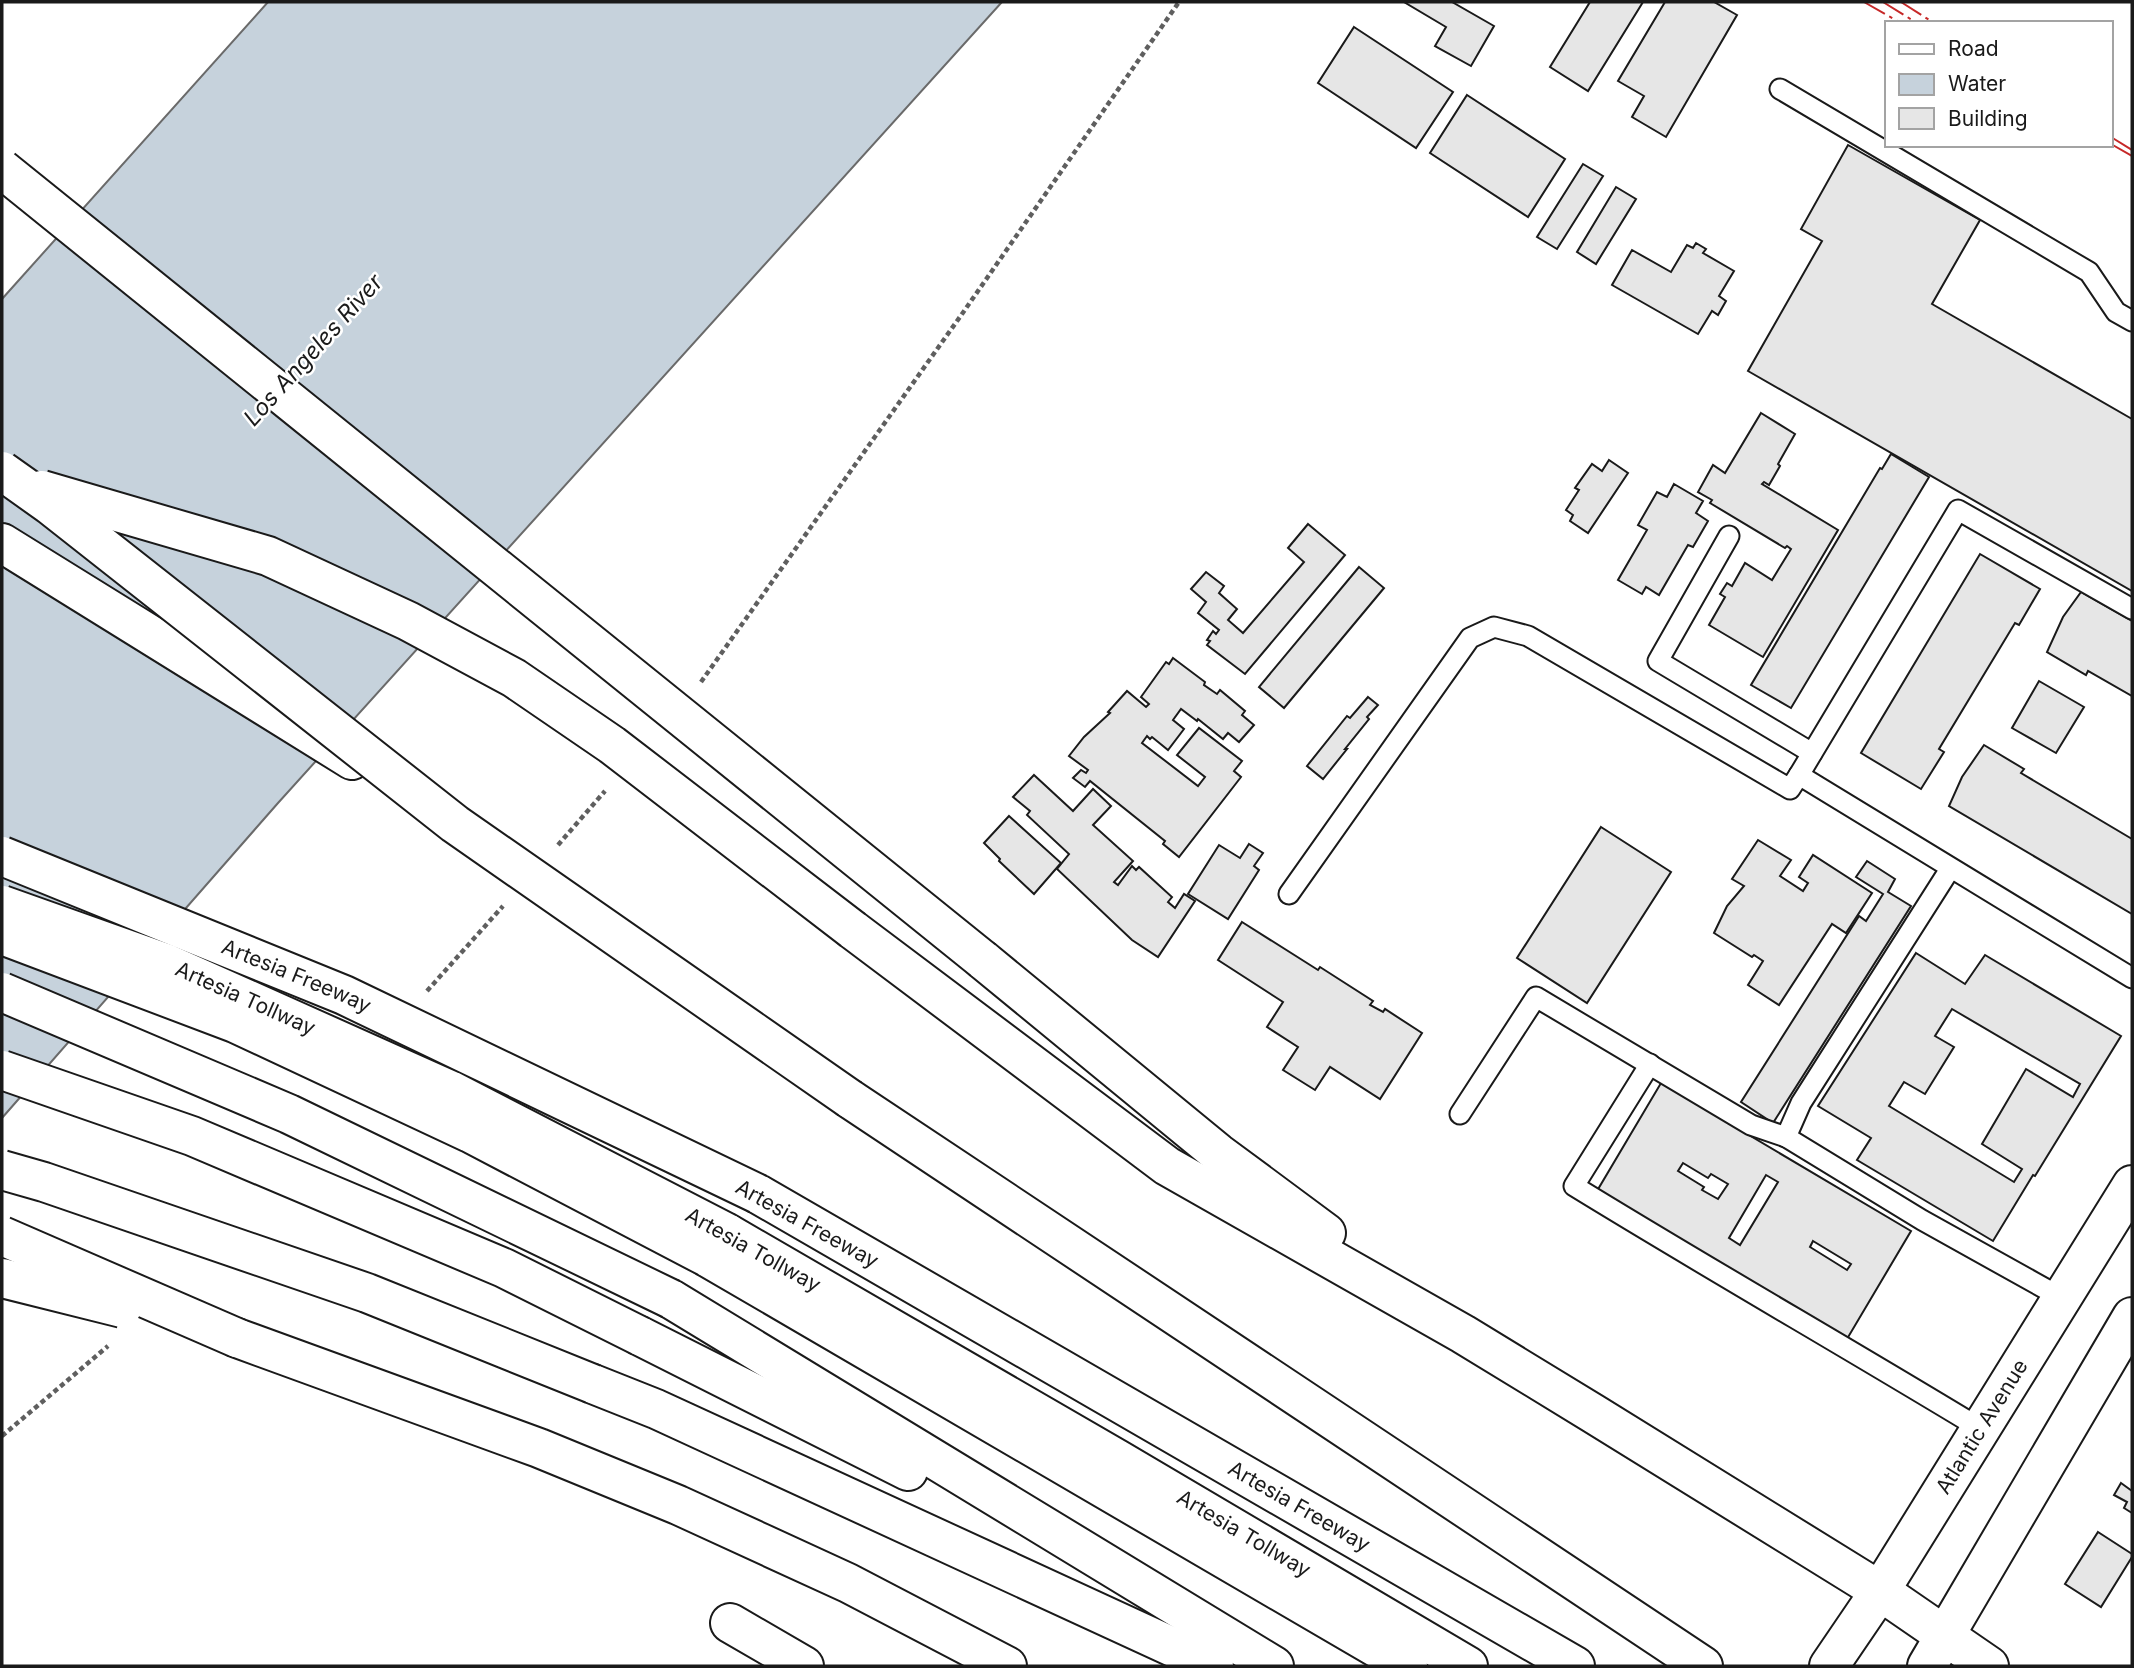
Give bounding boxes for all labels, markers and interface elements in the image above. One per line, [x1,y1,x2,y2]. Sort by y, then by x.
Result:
legend [1885,21,2113,147]
text: Road [1948,36,1999,61]
text: Water [1948,71,2006,96]
text: Building [1948,106,2028,131]
water label: Los Angeles River [238,267,389,432]
street label: Artesia Freeway [218,934,376,1018]
street label: Artesia Tollway [172,956,320,1040]
street label: Artesia Freeway [731,1174,883,1273]
street label: Artesia Tollway [681,1202,825,1297]
street label: Atlantic Avenue [1930,1354,2033,1499]
street label: Artesia Freeway [1224,1455,1375,1557]
street label: Artesia Tollway [1173,1484,1316,1583]

